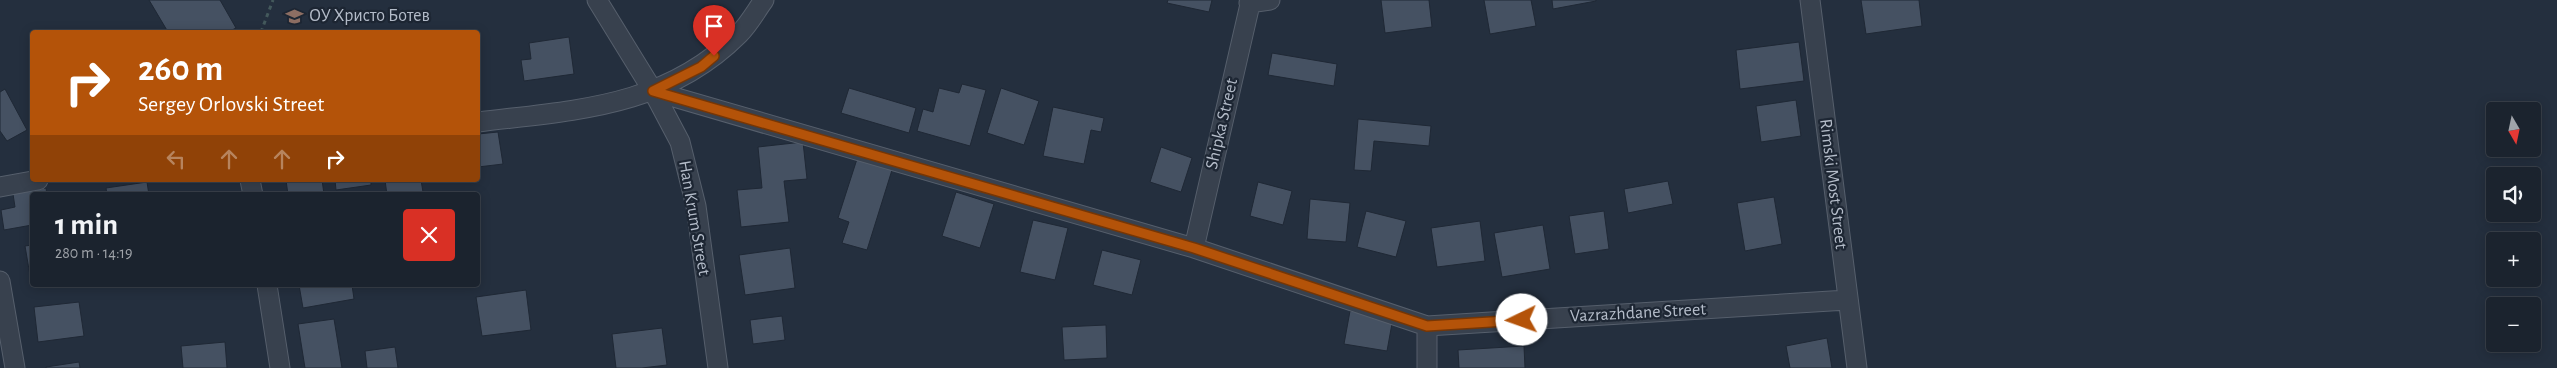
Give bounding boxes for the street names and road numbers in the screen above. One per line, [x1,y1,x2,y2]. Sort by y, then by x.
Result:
street label: Shipka Street [1203,77,1241,171]
street label: Rimski Most Street [1816,118,1850,251]
street label: Han Krum Street [675,159,713,277]
street label: Vazrazhdane Street [1570,300,1707,326]

